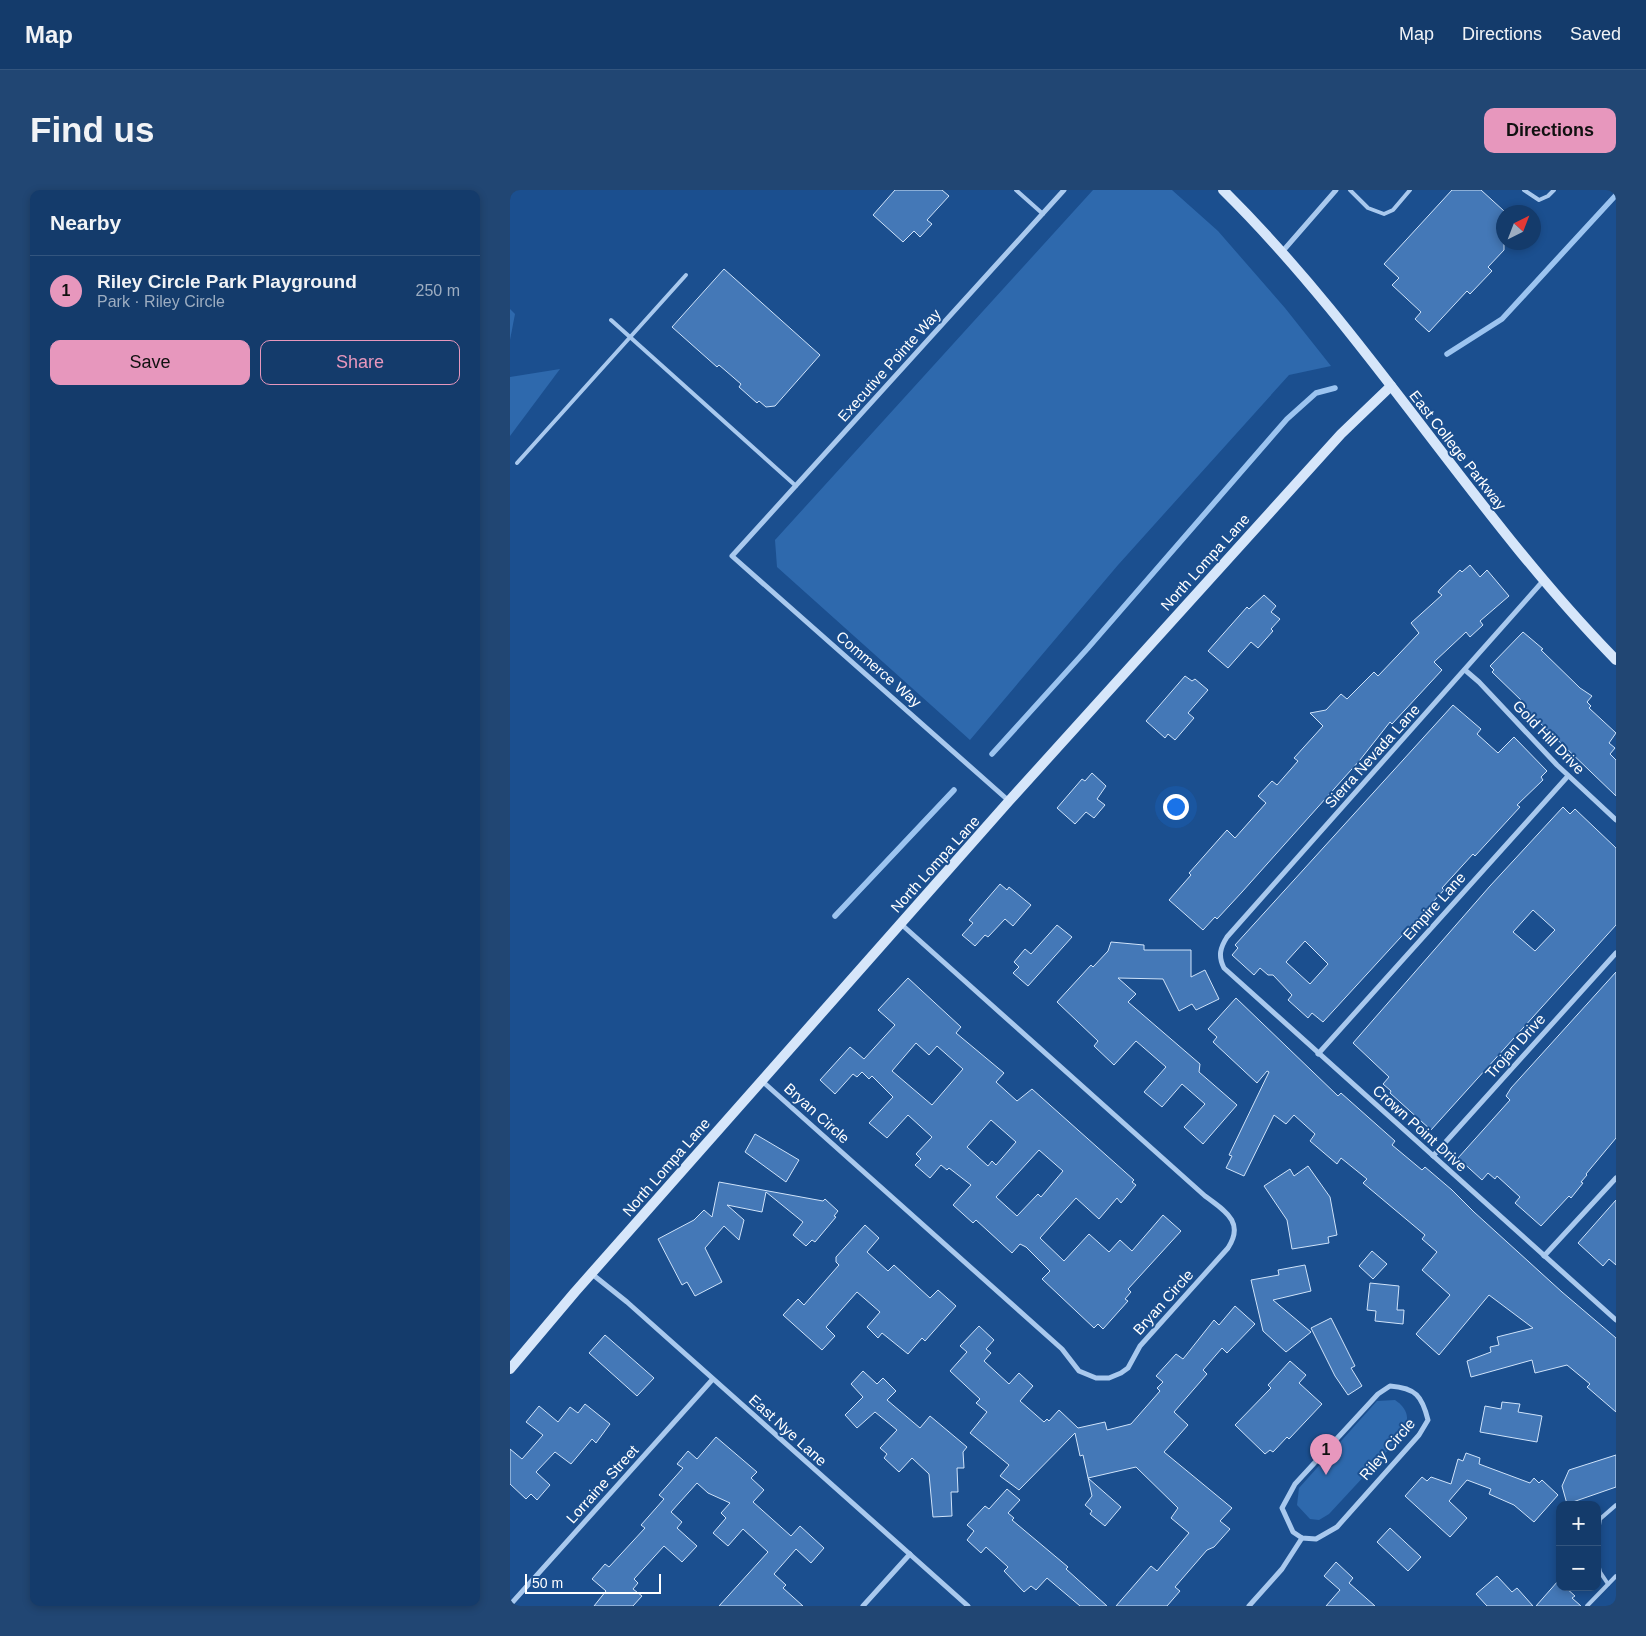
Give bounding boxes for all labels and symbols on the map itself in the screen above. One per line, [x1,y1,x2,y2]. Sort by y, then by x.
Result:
north arrow [1496,205,1541,250]
street label: Executive Pointe Way [834,305,944,425]
street label: East College Parkway [1406,387,1510,513]
street label: North Lompa Lane [1157,510,1253,614]
street label: Commerce Way [833,627,925,711]
street label: Gold Hill Drive [1510,697,1588,777]
street label: Sierra Nevada Lane [1321,701,1423,811]
your location [1163,794,1189,820]
street label: North Lompa Lane [887,812,983,916]
street label: Empire Lane [1399,869,1469,943]
street label: Trojan Drive [1482,1010,1548,1082]
street label: Bryan Circle [781,1079,853,1147]
street label: Crown Point Drive [1369,1081,1471,1175]
street label: North Lompa Lane [619,1115,713,1219]
street label: Bryan Circle [1129,1266,1197,1338]
street label: East Nye Lane [746,1391,830,1469]
street label: Riley Circle [1356,1415,1418,1483]
pin: 1 [1310,1434,1342,1475]
street label: Lorraine Street [562,1441,642,1527]
scale bar [525,1571,661,1594]

